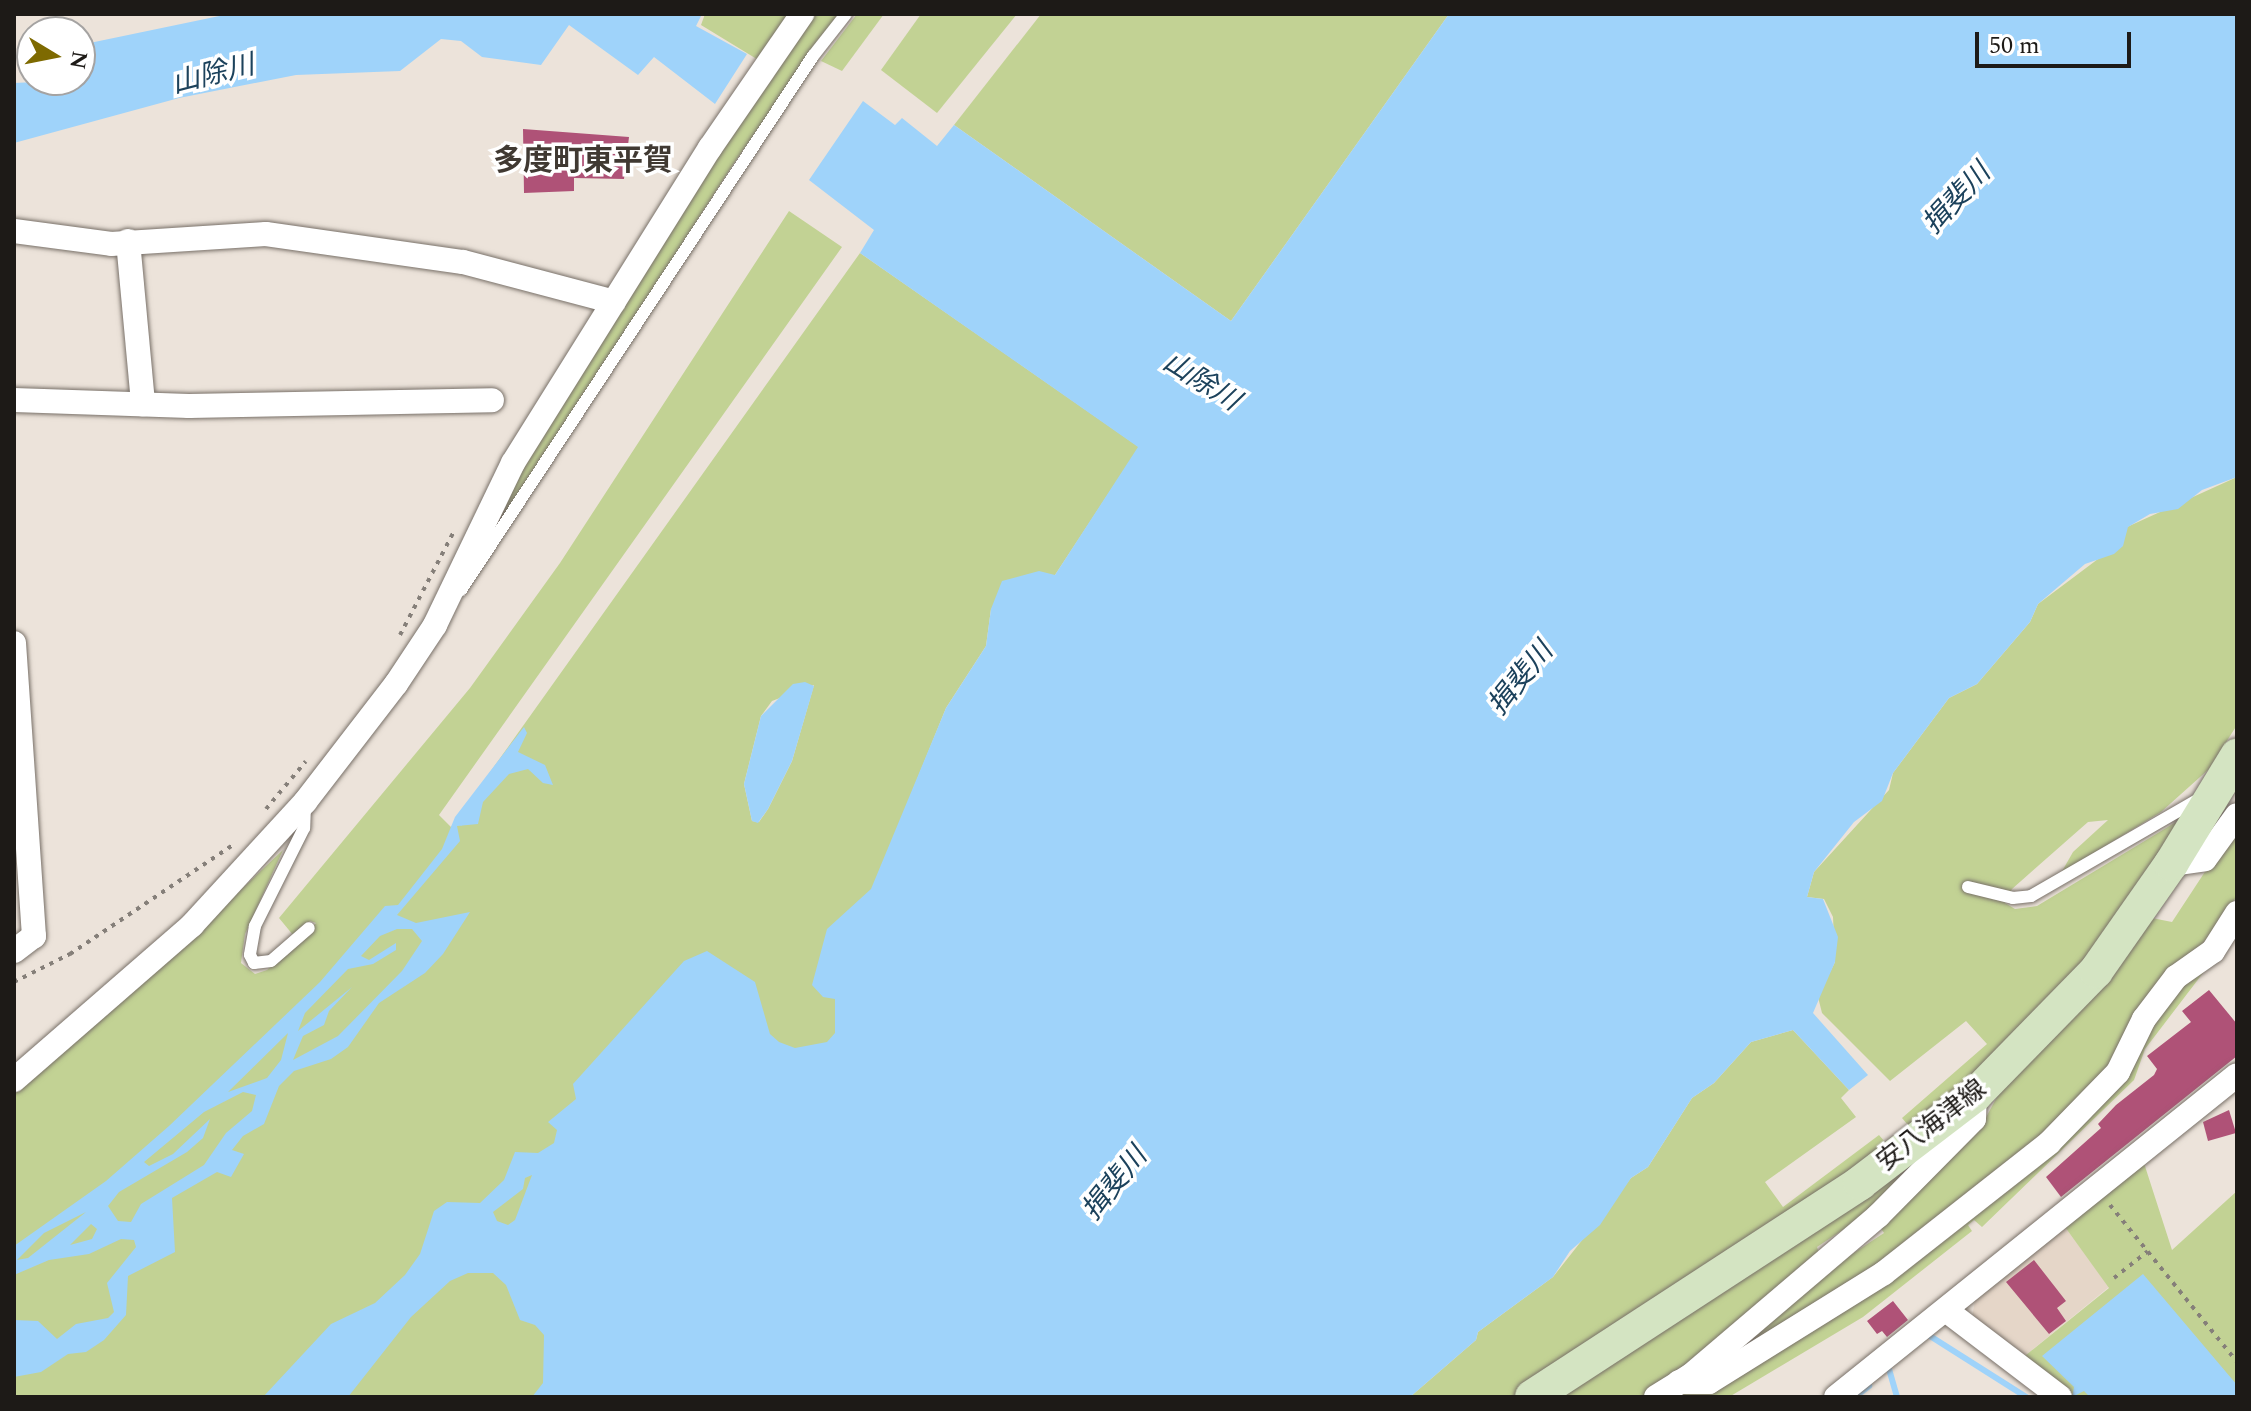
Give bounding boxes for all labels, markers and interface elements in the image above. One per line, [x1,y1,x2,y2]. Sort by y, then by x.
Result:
north arrow [16,16,96,96]
scale bar [1979,16,2135,66]
text: 50 m [1989,28,2040,64]
text: N [60,48,96,72]
water label: 山除川 [168,49,258,101]
district label: 多度町東平賀 [493,143,673,179]
water label: 揖斐川 [1916,157,1998,241]
water label: 山除川 [1156,345,1246,419]
water label: 揖斐川 [1482,636,1560,722]
street label: 安八海津線 [1871,1074,1993,1178]
water label: 揖斐川 [1076,1141,1154,1227]

